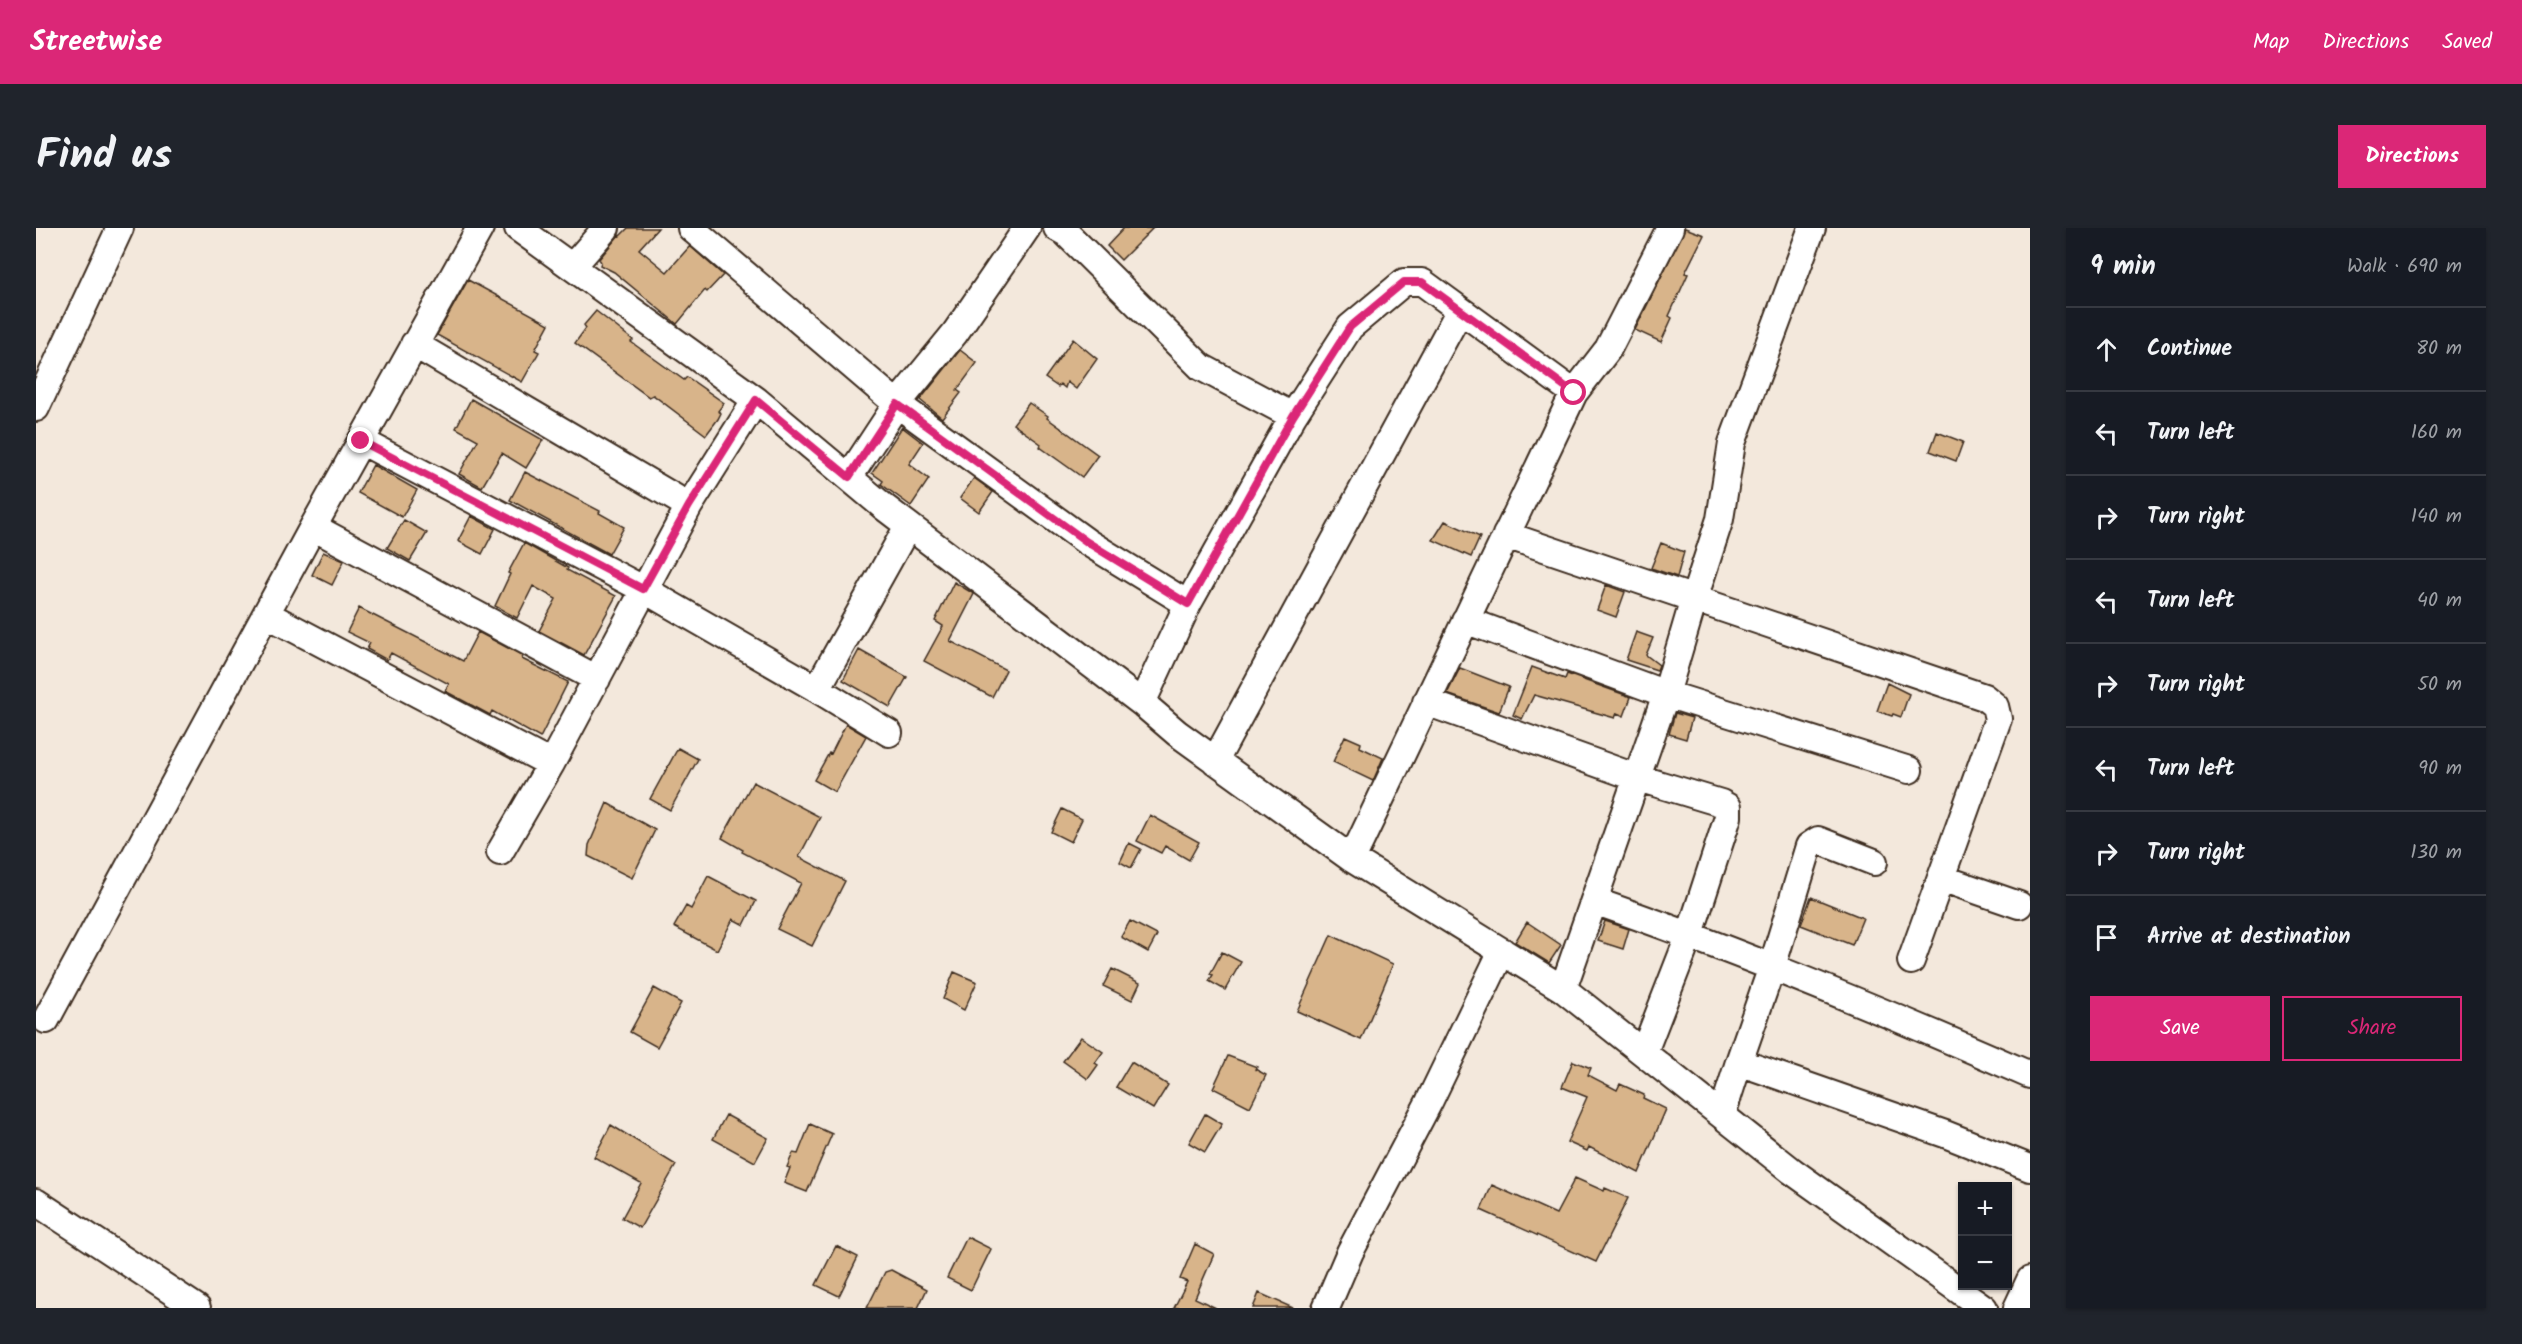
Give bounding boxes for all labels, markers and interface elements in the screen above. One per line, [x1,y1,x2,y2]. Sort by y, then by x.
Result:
text: Streetwise [30,20,162,65]
text: Map [2253,26,2289,59]
text: Directions [2322,26,2409,59]
text: Saved [2442,26,2492,59]
text: Find us [36,123,172,190]
button: Directions [2338,125,2486,188]
text: 9 min [2090,246,2156,288]
text: Walk · 690 m [2347,251,2462,283]
text: Continue [2147,332,2232,367]
icon: ahead [2090,333,2123,366]
text: 80 m [2416,333,2462,365]
route start [1560,379,1586,405]
text: Turn left [2147,416,2234,451]
icon: left [2090,417,2123,450]
text: 160 m [2411,417,2462,449]
route end [347,427,373,453]
text: Turn right [2147,500,2245,535]
icon: right [2090,501,2123,534]
text: 140 m [2411,501,2462,533]
text: Turn left [2147,584,2234,619]
icon: left [2090,585,2123,618]
text: 40 m [2417,585,2462,617]
text: Turn right [2147,668,2245,703]
icon: right [2090,669,2123,702]
text: 50 m [2417,669,2462,701]
text: Turn left [2147,752,2234,787]
icon: left [2090,753,2123,786]
text: 90 m [2418,753,2462,785]
text: Turn right [2147,836,2245,871]
icon: right [2090,837,2123,870]
text: 130 m [2410,837,2462,869]
text: Arrive at destination [2147,920,2350,955]
icon: arrive [2090,921,2123,954]
button: Save [2090,996,2270,1061]
button: Share [2282,996,2462,1061]
map controls [1958,1182,2012,1290]
button: + [1958,1182,2012,1236]
button: − [1958,1236,2012,1290]

